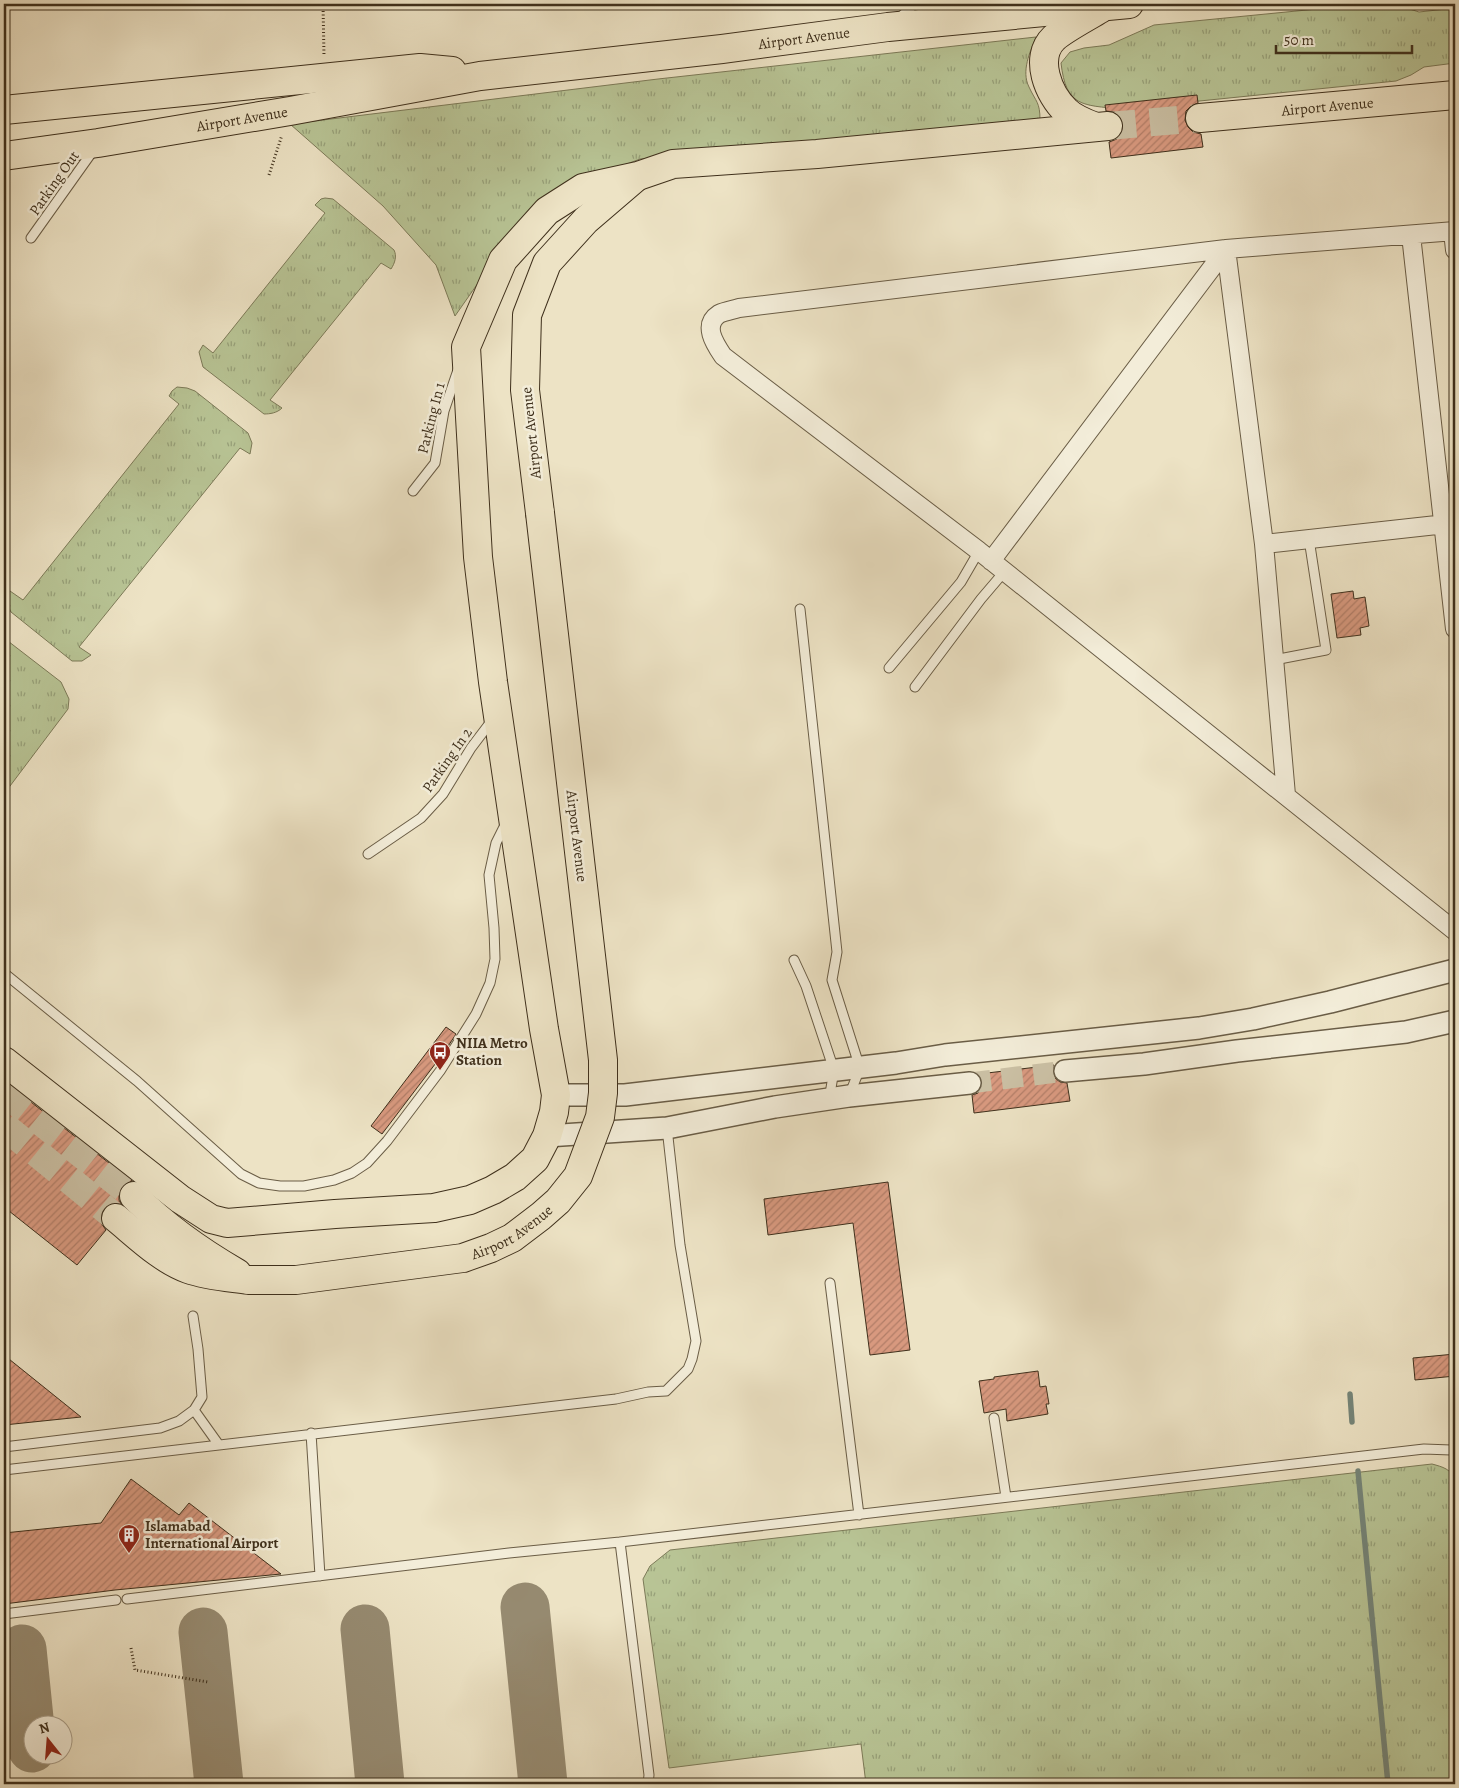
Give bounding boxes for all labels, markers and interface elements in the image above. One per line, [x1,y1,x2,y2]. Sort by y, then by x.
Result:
street label: Airport Avenue [756,22,851,54]
scale bar [1276,22,1413,54]
text: 50 m [1284,30,1314,50]
street label: Airport Avenue [1280,92,1375,121]
street label: Airport Avenue [194,101,290,137]
street label: Parking Out [24,147,84,219]
street label: Parking In 1 [413,380,449,456]
street label: Airport Avenue [516,386,546,481]
street label: Parking In 2 [417,724,477,796]
street label: Airport Avenue [561,788,593,883]
place label: NIIA Metro Station [456,1033,528,1070]
bus stop icon: NIIA Metro Station [428,1040,452,1071]
street label: Airport Avenue [468,1200,557,1265]
place label: Islamabad International Airport [145,1516,278,1553]
building icon: Islamabad International Airport [117,1523,141,1554]
north arrow [22,1716,72,1766]
text: N [37,1717,52,1739]

